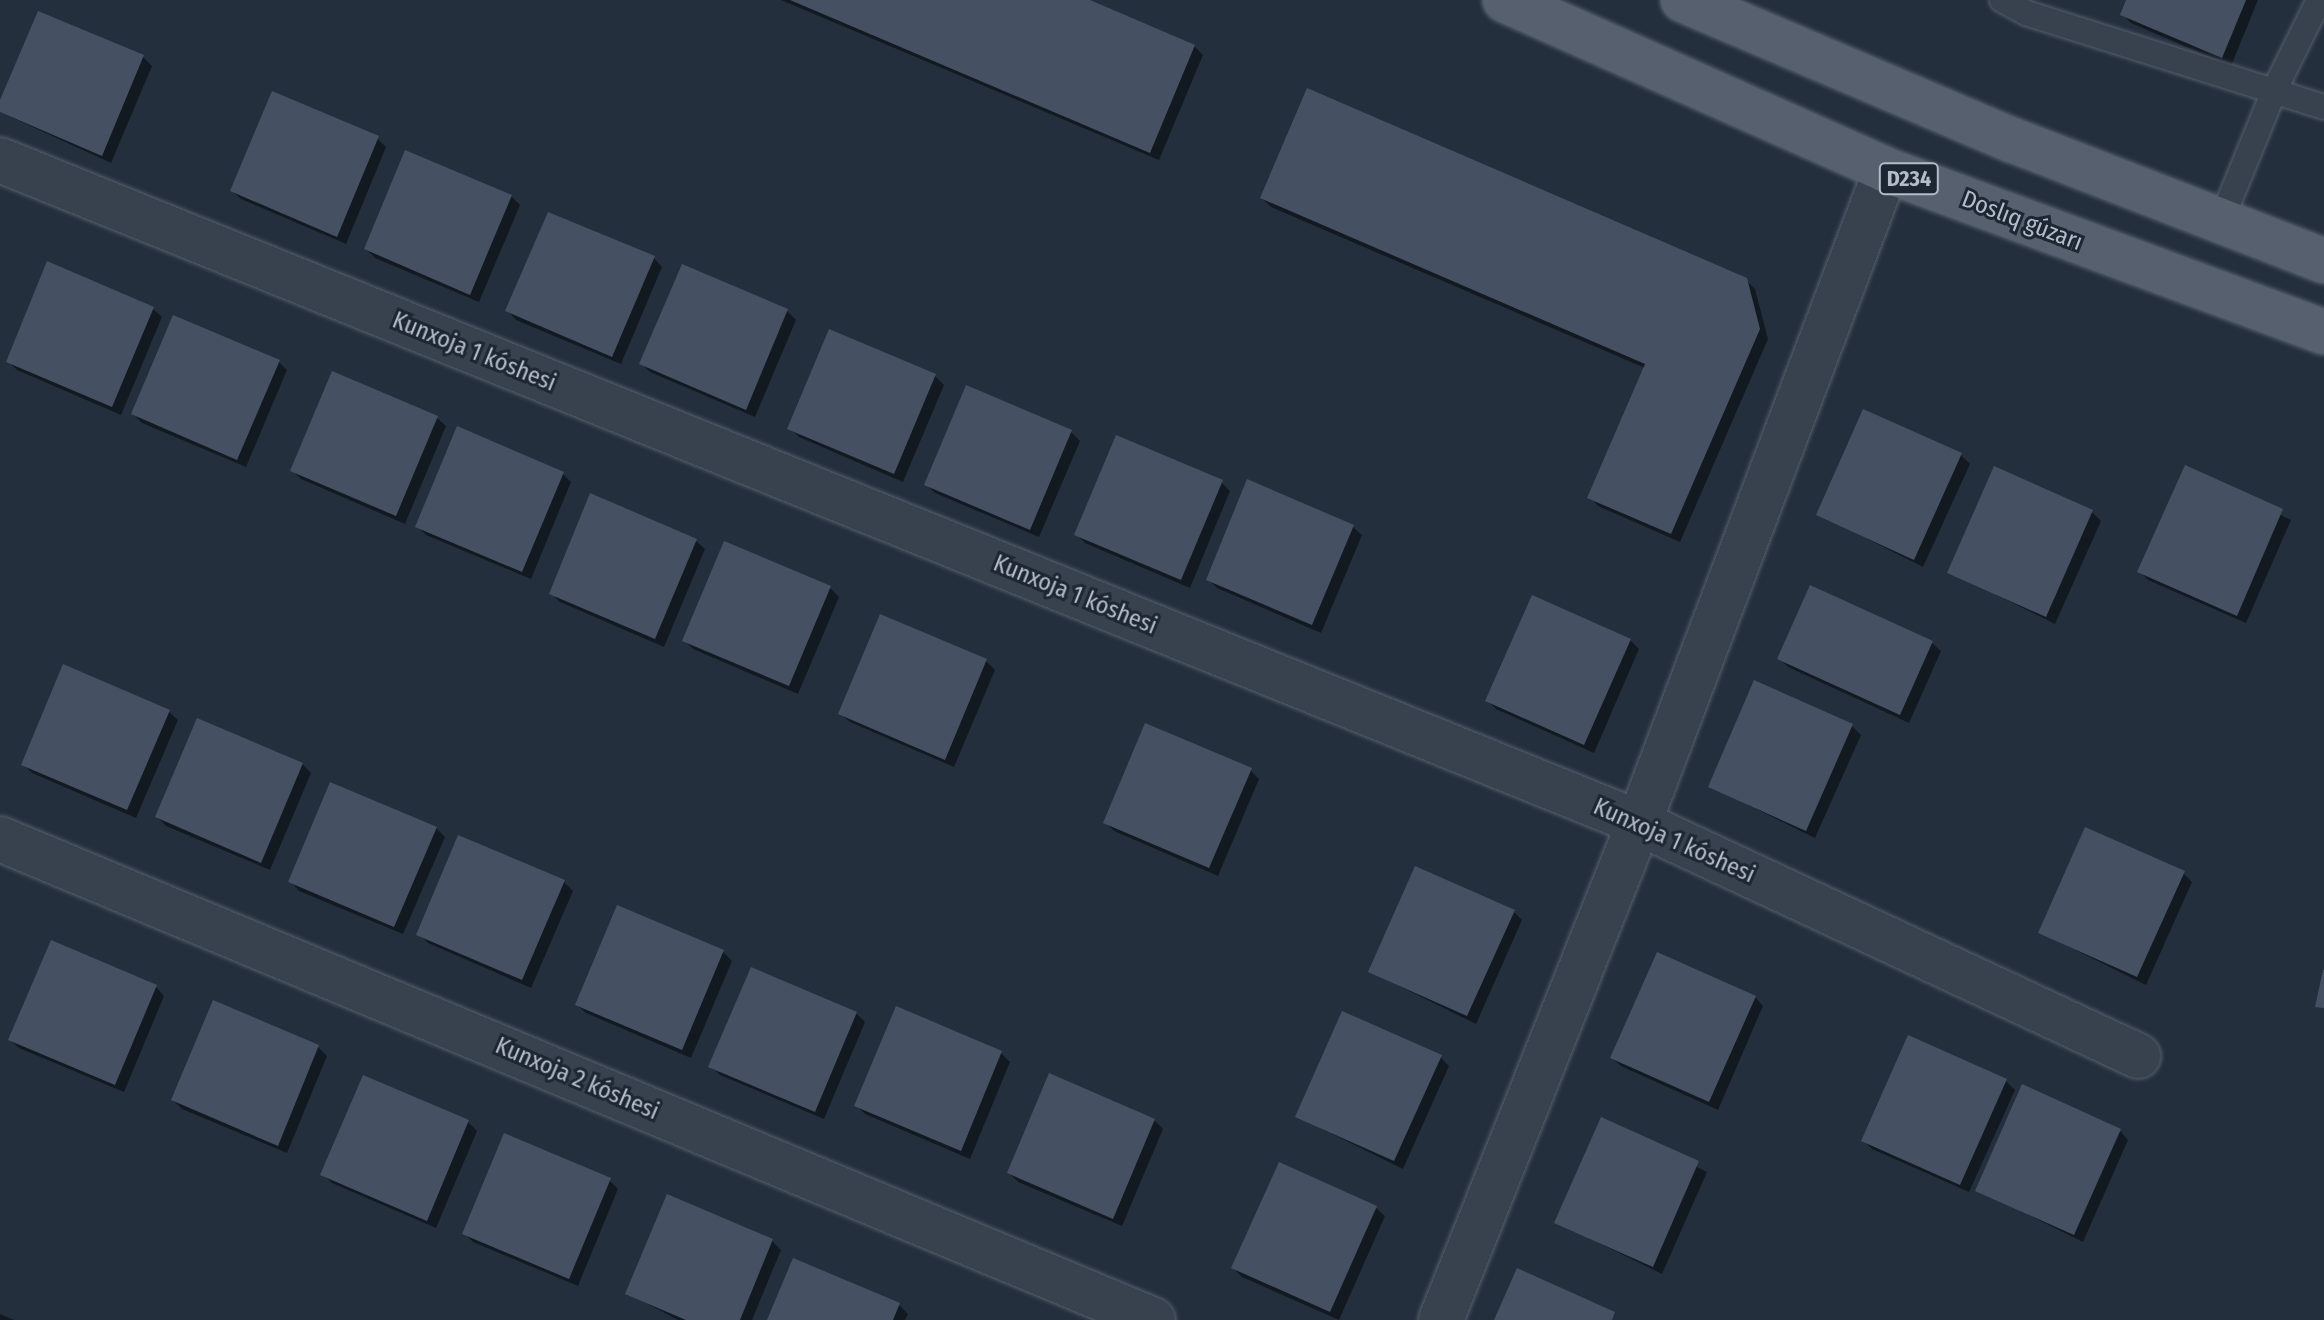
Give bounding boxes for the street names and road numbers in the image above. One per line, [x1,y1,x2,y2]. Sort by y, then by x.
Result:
road number: D234 [1877,161,1941,197]
street label: Doslıq gúzarı [1958,185,2086,257]
street label: Kunxoja 1 kóshesi [388,306,560,398]
street label: Kunxoja 1 kóshesi [989,549,1161,641]
street label: Kunxoja 1 kóshesi [1589,793,1759,889]
street label: Kunxoja 2 kóshesi [491,1032,663,1126]

